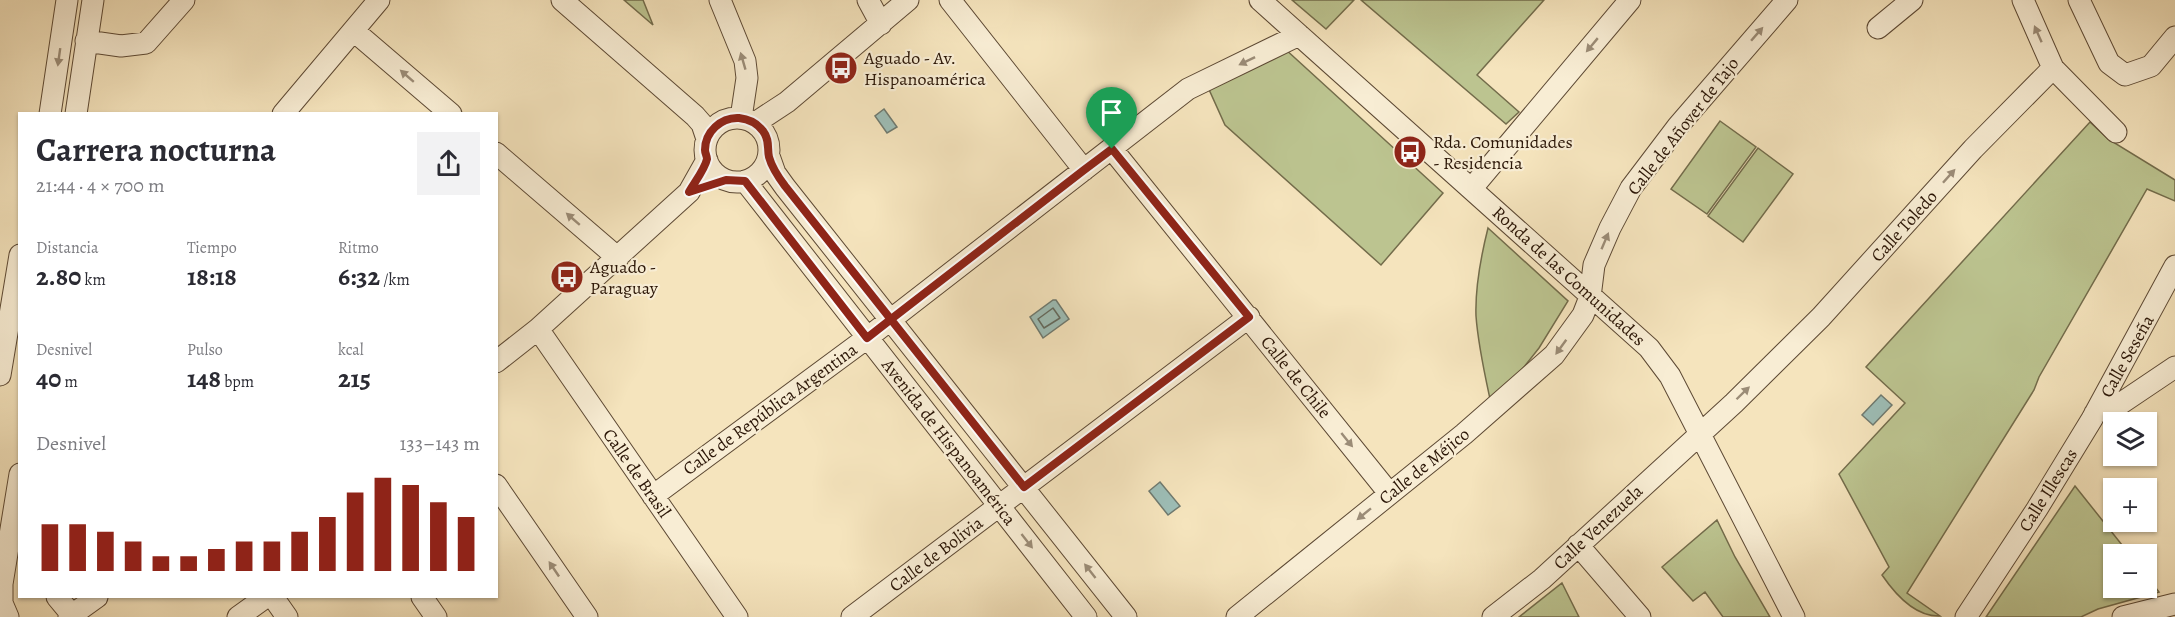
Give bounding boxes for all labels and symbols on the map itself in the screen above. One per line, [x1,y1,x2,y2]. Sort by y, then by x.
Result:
one-way arrow [2033,24,2043,42]
one-way arrow [1750,27,1763,42]
one-way arrow [1586,37,1599,52]
place label: Aguado - Av. Hispanoamérica [863,46,986,91]
one-way arrow [54,48,63,67]
bus stop icon: Aguado - Av. Hispanoamérica [823,50,859,86]
one-way arrow [738,52,747,70]
street label: Calle de Añover de Tajo [1622,52,1744,200]
one-way arrow [1238,56,1255,66]
one-way arrow [400,70,415,83]
pin [1086,87,1137,149]
place label: Rda. Comunidades - Residencia [1433,130,1573,175]
bus stop icon: Rda. Comunidades - Residencia [1392,134,1428,170]
one-way arrow [1942,168,1956,183]
street label: Calle Toledo [1865,185,1943,267]
street label: Ronda de las Comunidades [1487,201,1651,351]
one-way arrow [566,213,581,226]
one-way arrow [1600,232,1609,249]
place label: Aguado - Paraguay [589,255,659,300]
bus stop icon: Aguado - Paraguay [549,259,585,295]
street label: Calle Seseña [2094,310,2160,402]
street label: Calle de Chile [1255,331,1337,423]
street label: Calle de República Argentina [678,337,863,481]
one-way arrow [1555,339,1567,354]
street label: Avenida de Hispanoamérica [876,353,1022,531]
one-way arrow [1736,387,1750,401]
street label: Calle de Méjico [1374,422,1474,510]
street label: Calle de Brasil [597,424,677,523]
one-way arrow [1340,432,1353,448]
street label: Calle Illescas [2013,444,2083,536]
street label: Calle Venezuela [1548,479,1649,575]
one-way arrow [1357,507,1372,519]
street label: Calle de Bolivia [884,510,988,597]
one-way arrow [1020,534,1032,549]
one-way arrow [548,561,560,577]
one-way arrow [1084,563,1096,579]

